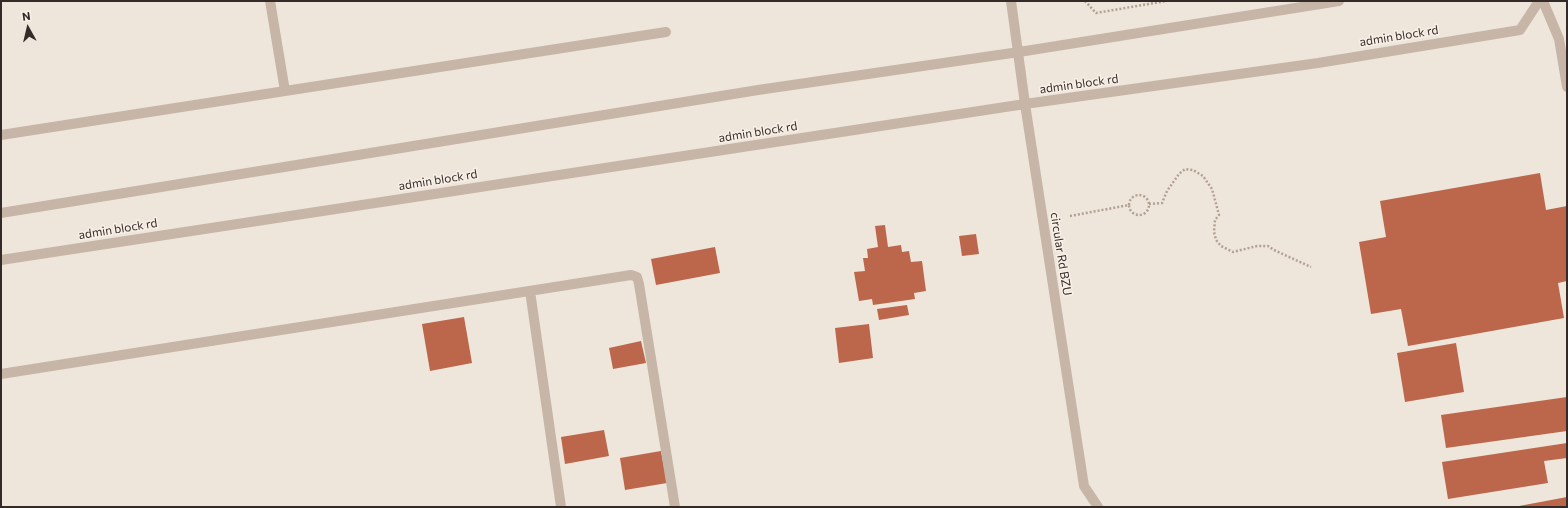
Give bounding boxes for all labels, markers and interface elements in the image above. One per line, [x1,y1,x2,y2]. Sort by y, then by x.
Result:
north arrow [8,8,48,48]
text: N [21,9,31,23]
street label: admin block rd [1359,23,1439,49]
street label: admin block rd [1039,71,1119,97]
street label: admin block rd [718,119,798,145]
street label: admin block rd [398,167,478,193]
street label: circular Rd BZU [1047,211,1075,297]
street label: admin block rd [78,216,158,242]

